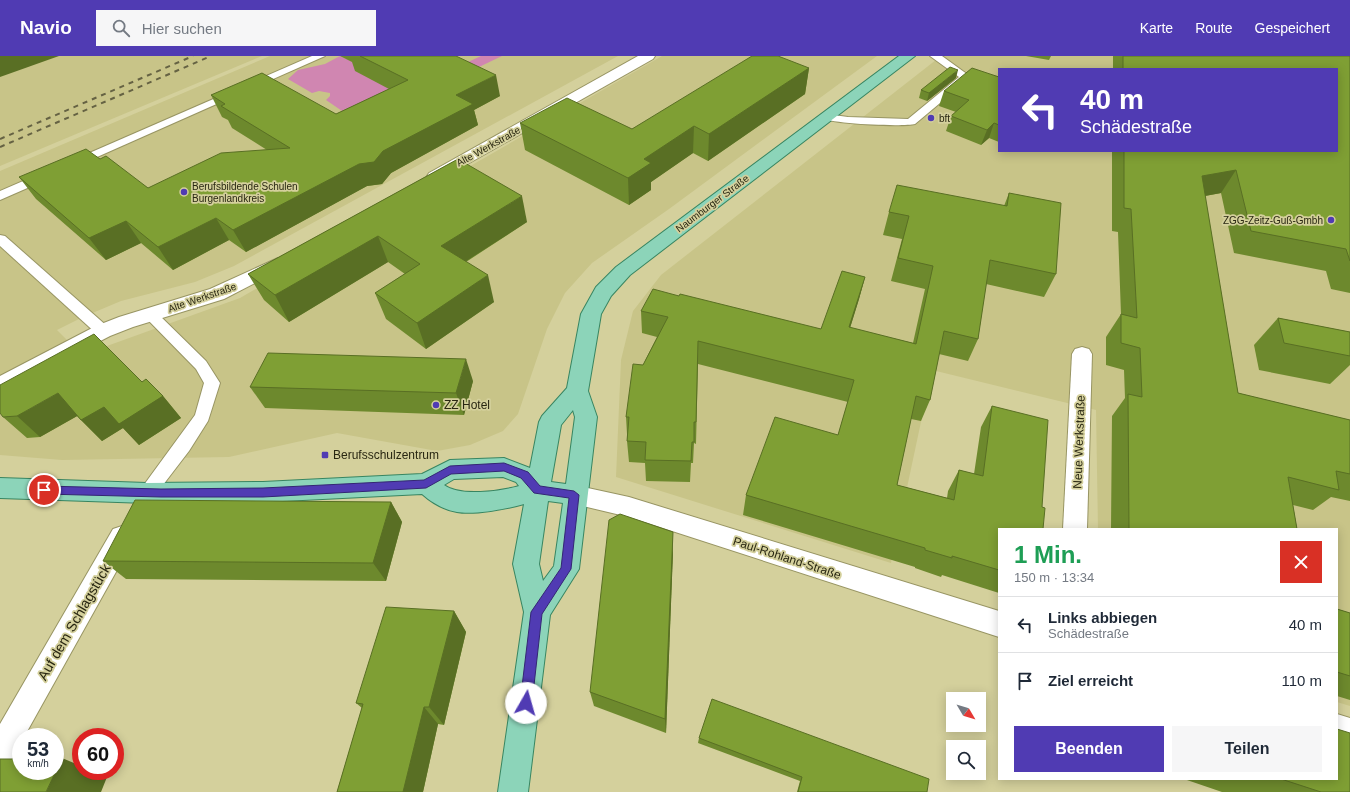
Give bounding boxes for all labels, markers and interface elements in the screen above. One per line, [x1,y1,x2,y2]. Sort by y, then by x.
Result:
search box [96,10,376,46]
text: Navio [20,17,72,38]
icon: search [110,17,132,39]
text: Hier suchen [142,20,222,37]
text: Karte [1140,20,1173,36]
text: Route [1195,20,1233,36]
text: Gespeichert [1255,20,1330,36]
icon: left [1014,84,1066,136]
text: 40 m [1080,84,1144,115]
marker: bft [926,113,936,123]
place label: bft [939,113,950,124]
text: Schädestraße [1080,117,1192,137]
street label: Alte Werkstraße [454,124,523,169]
street label: Naumburger Straße [674,172,751,234]
place label: Berufsbildende Schulen Burgenlandkreis [192,181,298,204]
marker: Berufsbildende Schulen Burgenlandkreis [179,187,189,197]
place label: ZGG-Zeitz-Guß-Gmbh [1223,215,1323,226]
marker: ZGG-Zeitz-Guß-Gmbh [1326,215,1336,225]
street label: Alte Werkstraße [167,280,238,314]
street label: Neue Werkstraße [1070,395,1088,489]
place label: ZZ Hotel [444,398,490,412]
marker: ZZ Hotel [431,400,441,410]
place label: Berufsschulzentrum [333,448,439,462]
marker: Berufsschulzentrum [320,450,330,460]
pin [27,473,61,507]
icon: arrive [33,479,55,501]
street label: Paul-Rohland-Straße [731,534,843,582]
text: 1 Min. [1014,541,1082,568]
button: close [1280,541,1322,583]
street label: Auf dem Schlagstück [34,560,114,683]
text: 150 m · 13:34 [1014,570,1094,585]
text: Links abbiegen [1048,609,1157,626]
icon: left [1014,614,1036,636]
text: 40 m [1289,616,1322,633]
text: Schädestraße [1048,626,1129,641]
icon: arrive [1014,670,1036,692]
text: Ziel erreicht [1048,672,1133,689]
text: 110 m [1281,672,1322,689]
position arrow [505,682,547,724]
north arrow [946,692,986,732]
map controls [946,692,986,780]
button: Beenden [1014,726,1164,772]
button: Teilen [1172,726,1322,772]
speed limit sign: 60 [72,728,124,780]
text: 53 [27,738,49,760]
button: search [946,740,986,780]
text: km/h [27,758,49,769]

